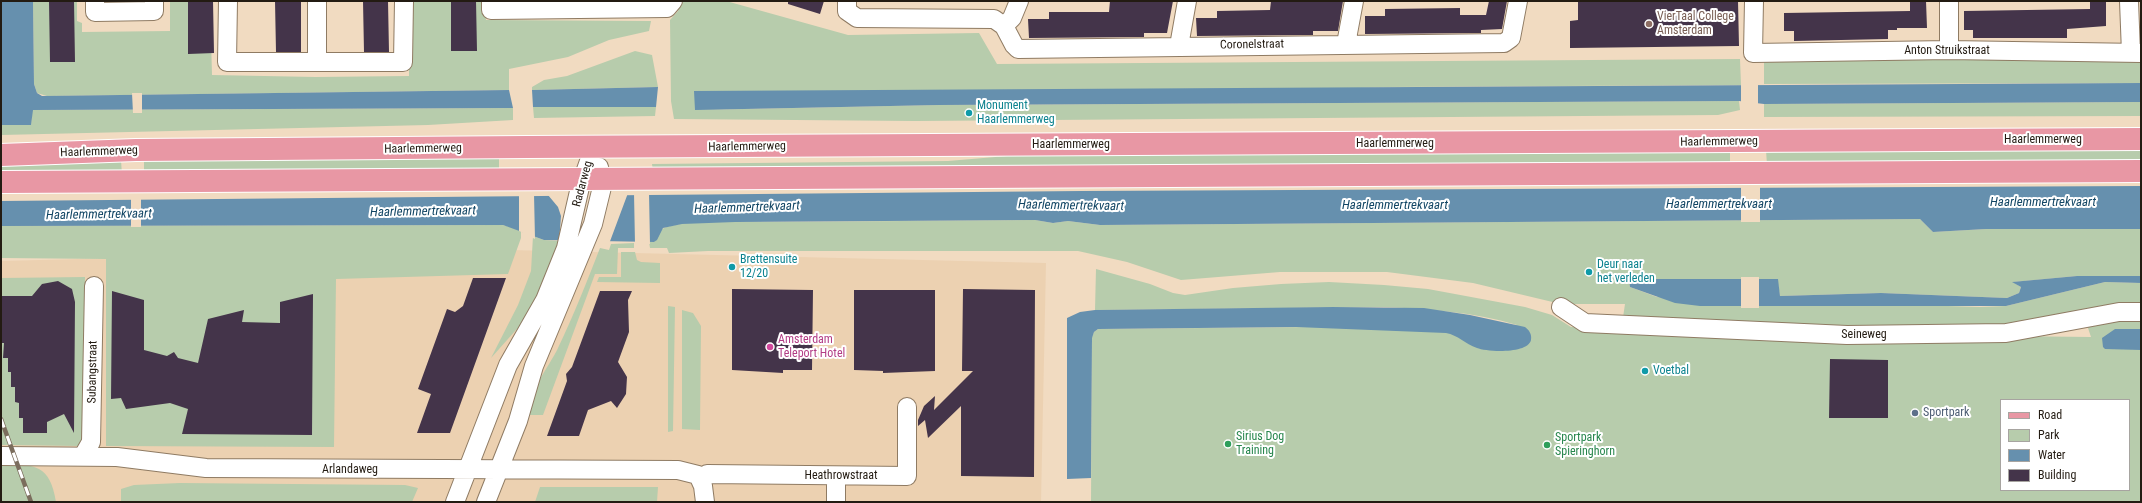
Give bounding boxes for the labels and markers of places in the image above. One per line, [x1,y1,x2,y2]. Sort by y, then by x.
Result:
place label: VierTaal College Amsterdam [1657,10,1734,38]
marker: VierTaal College Amsterdam [1644,19,1654,29]
place label: Monument Haarlemmerweg [977,99,1055,127]
marker: Monument Haarlemmerweg [964,108,974,118]
place label: Brettensuite 12/20 [740,253,797,281]
place label: Deur naar het verleden [1597,258,1655,286]
marker: Brettensuite 12/20 [727,262,737,272]
marker: Deur naar het verleden [1584,267,1594,277]
place label: Amsterdam Teleport Hotel [778,333,845,361]
marker: Amsterdam Teleport Hotel [765,342,775,352]
place label: Voetbal [1653,364,1689,378]
marker: Voetbal [1640,366,1650,376]
place label: Sportpark [1923,406,1969,420]
marker: Sportpark [1910,408,1920,418]
place label: Sirius Dog Training [1236,430,1284,458]
place label: Sportpark Spieringhorn [1555,431,1615,459]
marker: Sirius Dog Training [1223,439,1233,449]
marker: Sportpark Spieringhorn [1542,440,1552,450]

